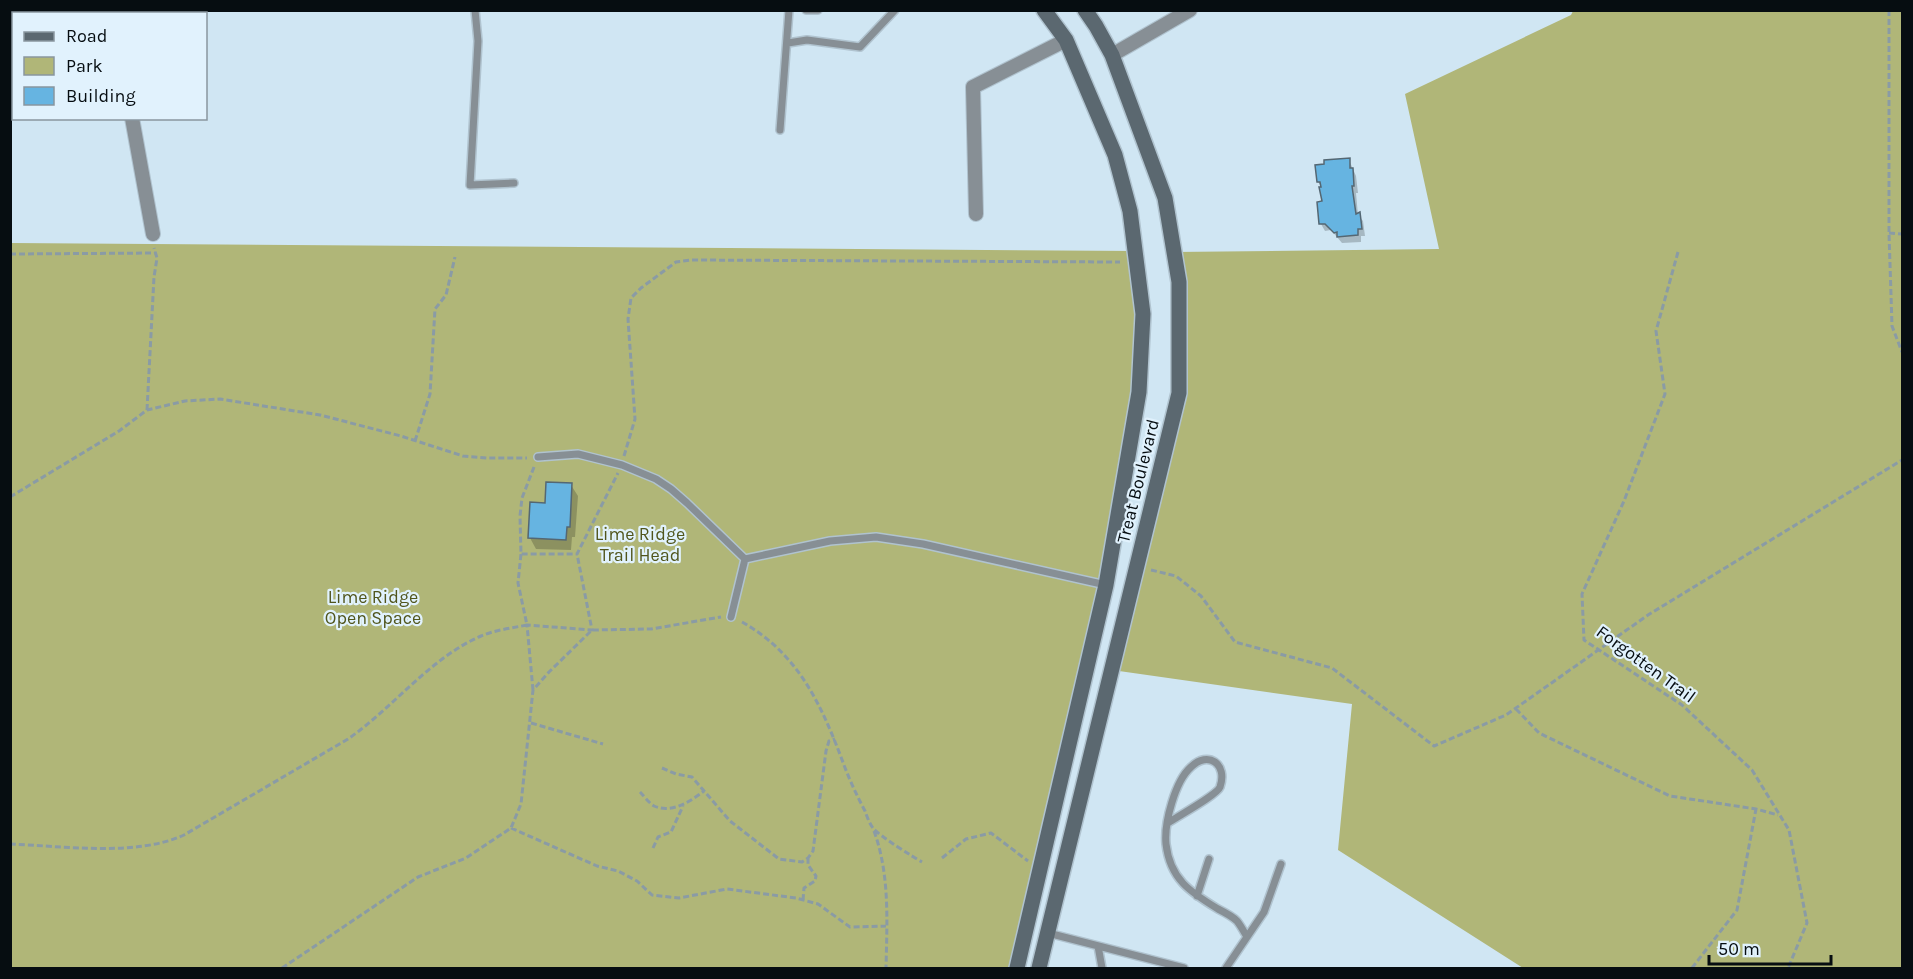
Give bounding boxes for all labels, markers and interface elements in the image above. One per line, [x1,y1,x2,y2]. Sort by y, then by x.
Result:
legend [12,12,207,120]
text: Road [66,25,107,47]
text: Park [66,55,103,77]
text: Building [66,85,136,107]
street label: Treat Boulevard [1112,417,1164,545]
park label: Lime Ridge Trail Head [595,523,685,566]
park label: Lime Ridge Open Space [325,586,421,629]
street label: Forgotten Trail [1592,621,1700,707]
scale bar [1709,928,1830,966]
text: 50 m [1718,938,1760,960]

